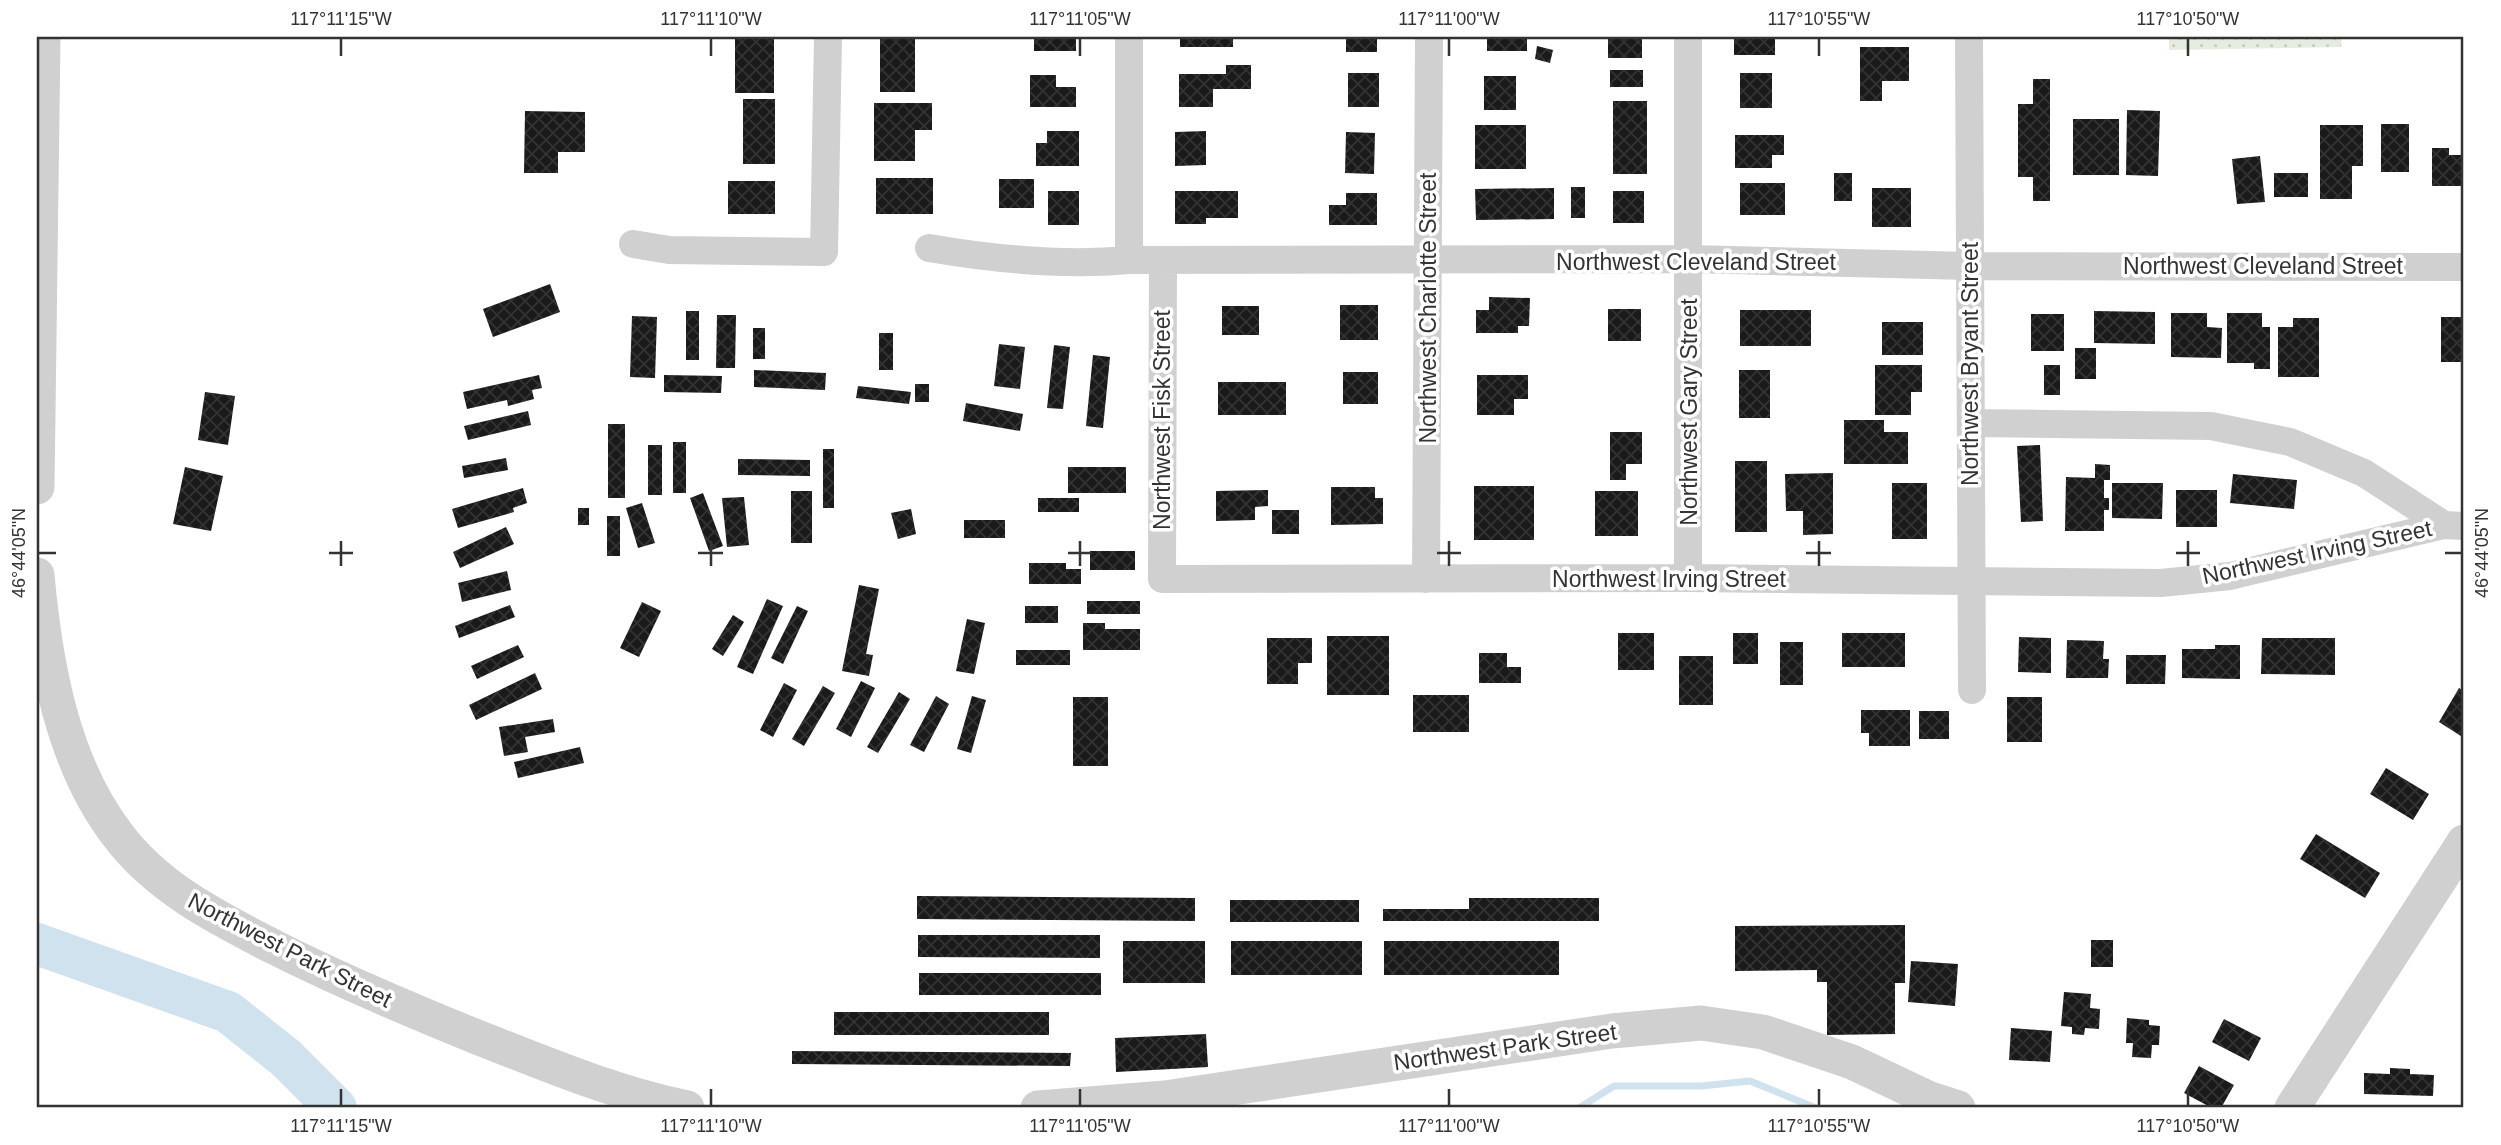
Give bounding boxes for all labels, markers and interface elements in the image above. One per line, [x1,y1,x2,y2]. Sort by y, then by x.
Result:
text: 117°11'15"W [290,9,392,29]
text: 117°11'10"W [660,9,762,29]
text: 117°11'05"W [1029,9,1131,29]
text: 117°11'00"W [1398,9,1500,29]
text: 117°10'55"W [1768,9,1870,29]
text: 117°10'50"W [2137,9,2239,29]
street label: Northwest Charlotte Street [1415,172,1441,444]
street label: Northwest Bryant Street [1957,241,1983,486]
street label: Northwest Cleveland Street [1556,249,1837,275]
street label: Northwest Cleveland Street [2123,253,2404,279]
street label: Northwest Gary Street [1676,298,1702,526]
street label: Northwest Fisk Street [1149,309,1175,530]
text: 46°44'05"N [9,508,29,598]
text: 46°44'05"N [2472,508,2492,598]
street label: Northwest Irving Street [2200,515,2435,589]
street label: Northwest Irving Street [1552,566,1787,592]
street label: Northwest Park Street [184,887,397,1013]
street label: Northwest Park Street [1392,1018,1619,1076]
text: 117°11'15"W [290,1116,392,1136]
text: 117°11'10"W [660,1116,762,1136]
text: 117°11'05"W [1029,1116,1131,1136]
text: 117°11'00"W [1398,1116,1500,1136]
text: 117°10'55"W [1768,1116,1870,1136]
text: 117°10'50"W [2137,1116,2239,1136]

